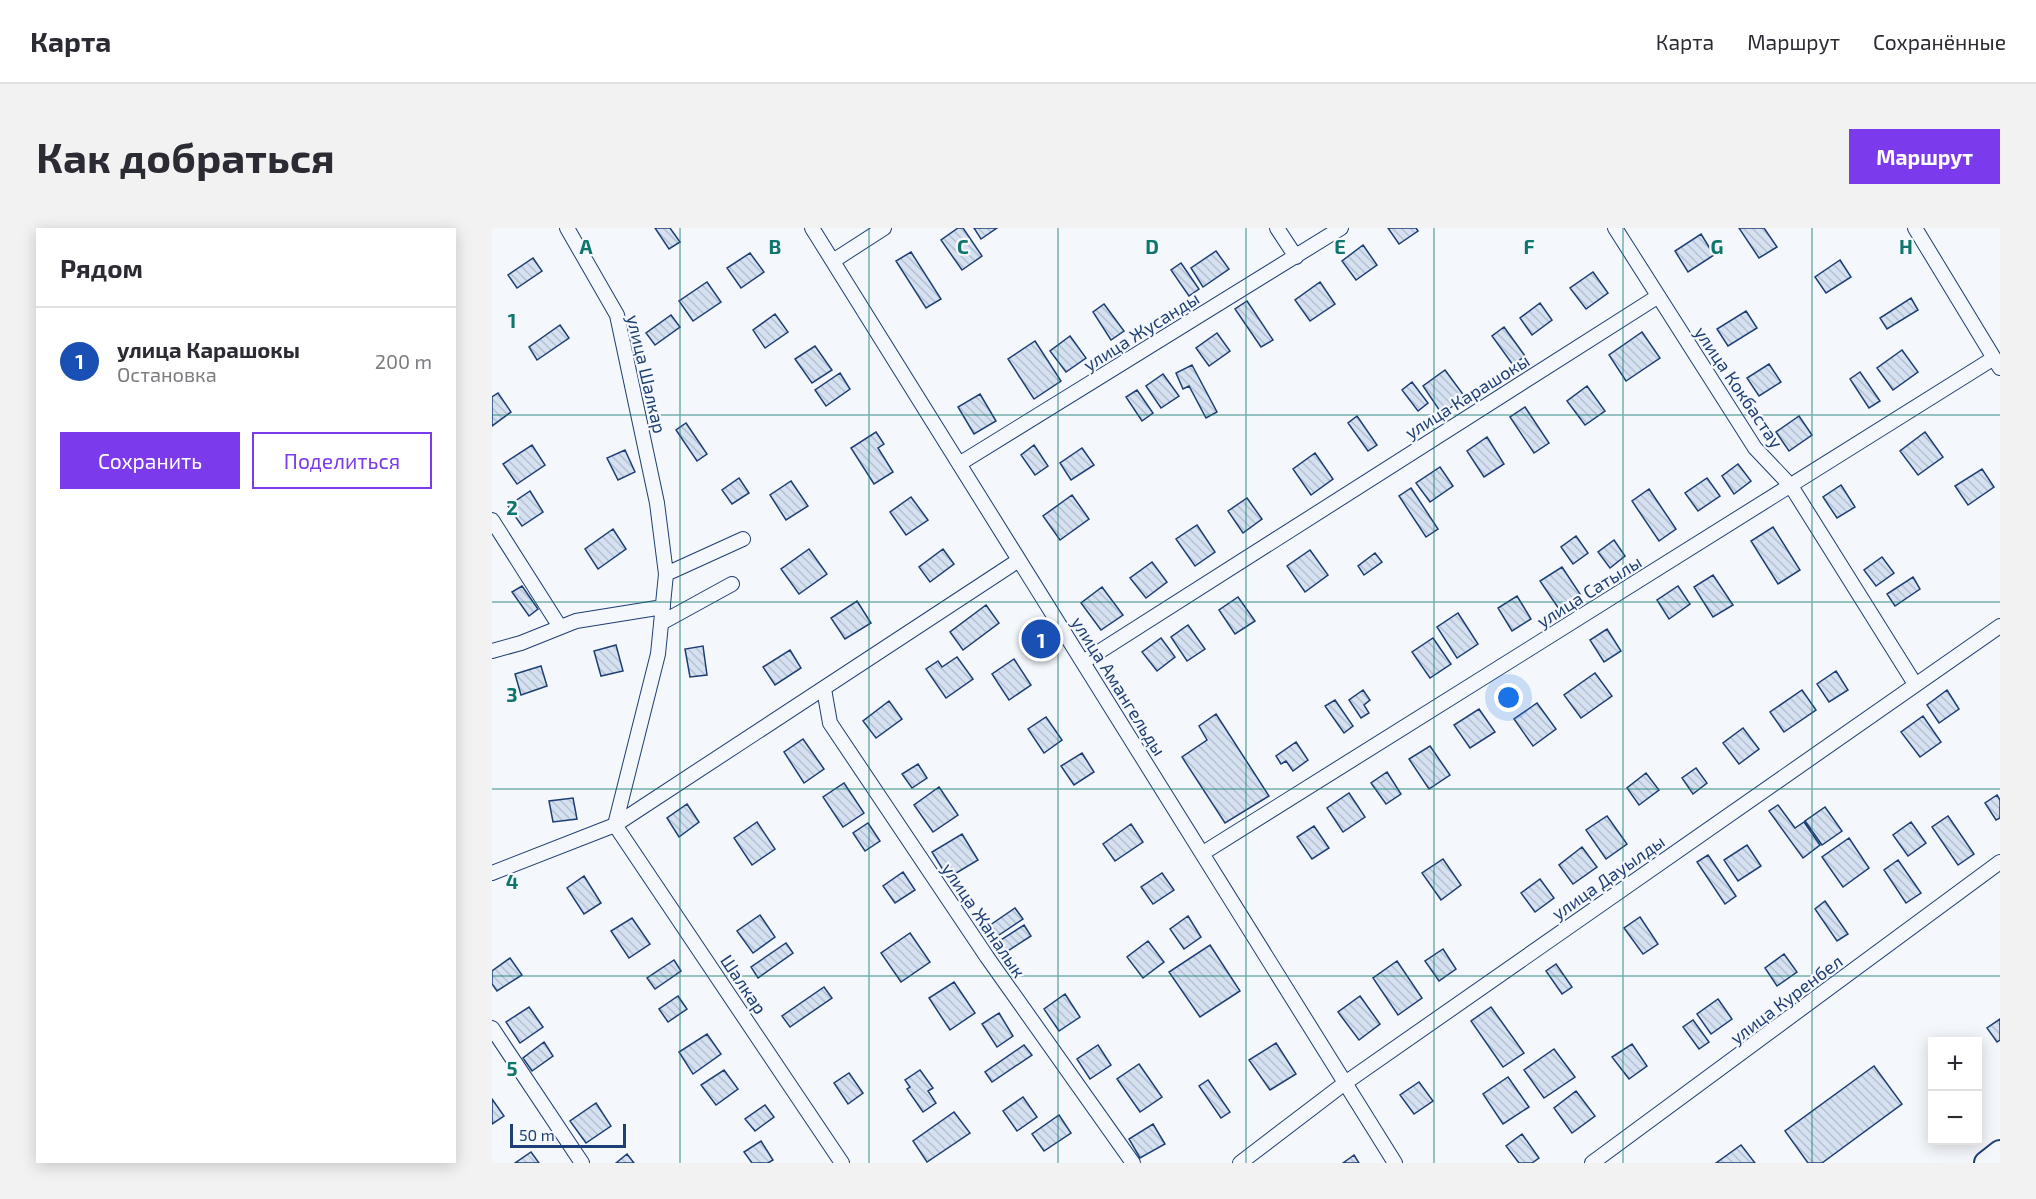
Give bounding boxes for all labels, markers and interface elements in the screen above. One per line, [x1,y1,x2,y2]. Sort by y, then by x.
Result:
text: Карта [30,24,111,58]
text: Карта [1656,29,1714,54]
text: Маршрут [1747,29,1840,54]
text: Сохранённые [1873,29,2006,54]
button: Маршрут [1849,129,2000,184]
text: Как добраться [36,131,335,181]
text: A [579,234,593,258]
text: B [769,234,781,258]
text: C [957,234,969,258]
text: D [1145,234,1159,258]
text: E [1334,234,1346,258]
text: F [1523,234,1535,258]
text: G [1711,234,1723,258]
text: H [1899,234,1913,258]
text: Рядом [60,252,143,283]
street label: улица Жусанды [1079,287,1203,375]
text: 1 [508,308,516,332]
street label: улица Шалкар [623,313,671,435]
street label: улица Кокбастау [1690,322,1788,453]
text: улица Карашокы [117,336,300,362]
text: 1 [75,349,84,373]
text: 200 m [375,349,432,373]
street label: улица Карашокы [1401,349,1533,443]
text: Остановка [117,362,217,386]
button: Сохранить [60,432,240,489]
button: Поделиться [252,432,432,489]
text: 2 [506,495,518,519]
street label: улица Сатылы [1533,550,1645,632]
street label: улица Амангельды [1067,612,1171,760]
pin: 1 [1022,616,1060,662]
text: 3 [506,682,518,706]
your location [1494,683,1523,712]
street label: улица Дауылды [1547,830,1669,924]
street label: улица Жаналык [937,858,1031,982]
text: 4 [506,869,519,893]
street label: Шалкар [716,950,772,1018]
street label: улица Куренбел [1725,950,1847,1048]
map controls [1928,1037,1982,1145]
button: + [1928,1037,1982,1091]
text: 5 [506,1056,518,1080]
button: − [1928,1091,1982,1145]
scale bar [510,1121,626,1148]
text: 50 m [519,1125,555,1144]

